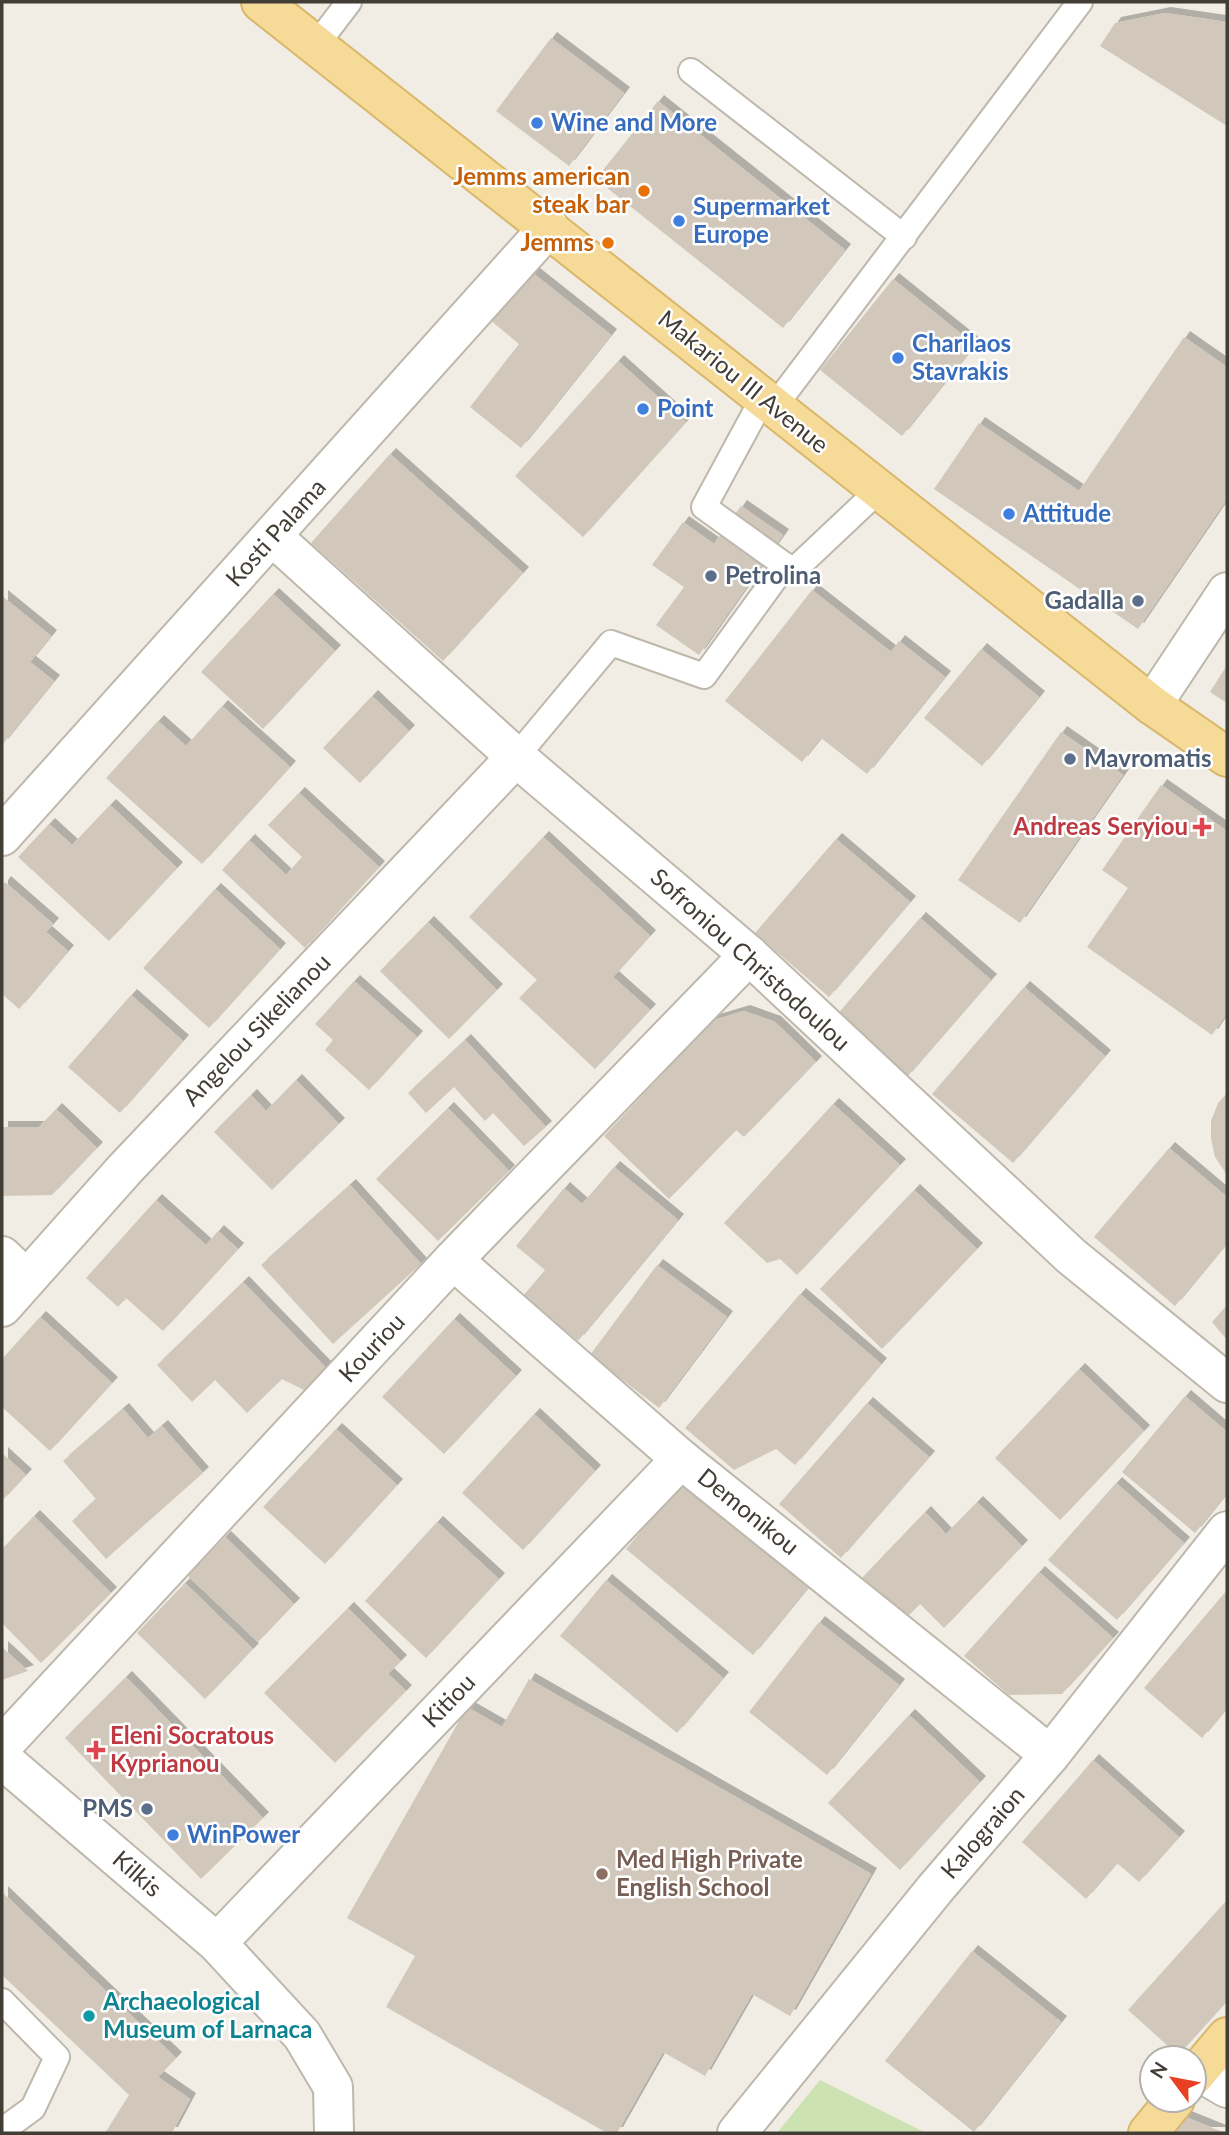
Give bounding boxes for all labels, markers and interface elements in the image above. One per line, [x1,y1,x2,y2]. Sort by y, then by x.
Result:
place label: Wine and More [551,107,717,136]
marker: Wine and More [529,115,545,131]
place label: Jemms american steak bar [453,161,630,218]
marker: Jemms american steak bar [636,183,652,199]
place label: Supermarket Europe [693,191,830,248]
marker: Supermarket Europe [671,213,687,229]
place label: Jemms [521,227,594,256]
marker: Jemms [600,235,616,251]
street label: Makariou III Avenue [653,303,835,458]
place label: Charilaos Stavrakis [912,328,1011,385]
marker: Charilaos Stavrakis [890,350,906,366]
place label: Point [657,393,714,422]
marker: Point [635,401,651,417]
street label: Kosti Palama [219,472,331,592]
place label: Attitude [1022,498,1111,527]
marker: Attitude [1001,506,1017,522]
place label: Petrolina [725,560,821,589]
marker: Petrolina [703,568,719,584]
place label: Gadalla [1045,585,1124,614]
marker: Gadalla [1130,593,1146,609]
place label: Mavromatis [1084,743,1211,772]
marker: Mavromatis [1062,751,1078,767]
place label: Andreas Seryiou [1012,811,1188,840]
marker: Andreas Seryiou [1194,819,1210,835]
street label: Sofroniou Christodoulou [645,862,857,1056]
street label: Angelou Sikelianou [176,947,336,1111]
street label: Kouriou [332,1307,410,1387]
street label: Demonikou [693,1461,805,1560]
street label: Kitiou [415,1667,480,1733]
place label: Eleni Socratous Kyprianou [110,1720,274,1777]
marker: Eleni Socratous Kyprianou [88,1742,104,1758]
street label: Kalograion [934,1780,1030,1884]
place label: PMS [82,1793,133,1822]
marker: PMS [139,1801,155,1817]
place label: WinPower [187,1819,300,1848]
marker: WinPower [165,1827,181,1843]
street label: Kilkis [107,1844,169,1902]
place label: Med High Private English School [616,1844,803,1901]
marker: Med High Private English School [594,1866,610,1882]
place label: Archaeological Museum of Larnaca [102,1986,312,2043]
marker: Archaeological Museum of Larnaca [81,2008,97,2024]
north arrow [1138,2044,1208,2114]
text: N [1145,2057,1172,2082]

